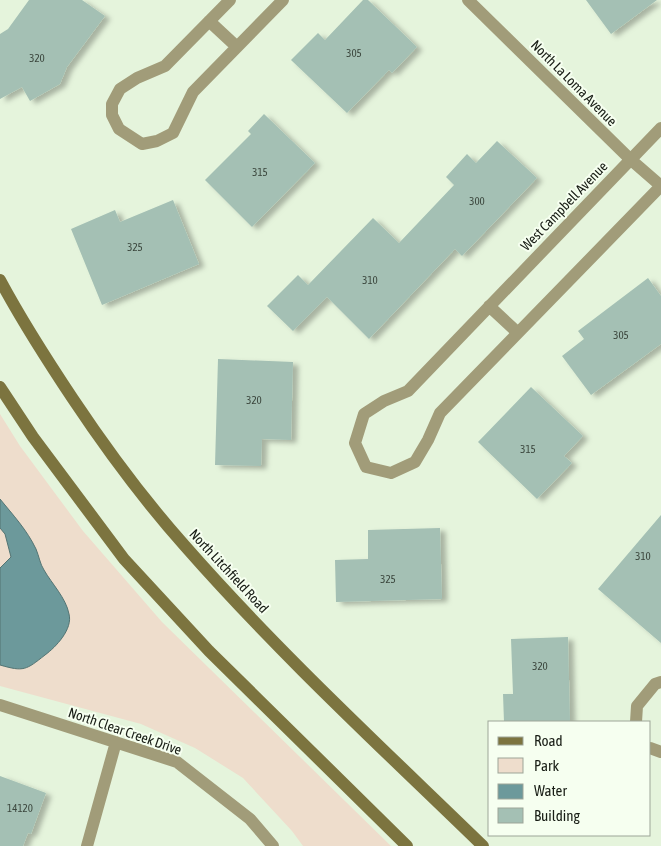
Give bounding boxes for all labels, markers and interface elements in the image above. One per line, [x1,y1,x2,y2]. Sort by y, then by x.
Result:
street label: North La Loma Avenue [528,37,620,129]
house number: 305 [346,47,362,59]
house number: 320 [29,52,45,64]
street label: West Campbell Avenue [517,158,611,254]
house number: 315 [252,166,268,178]
house number: 300 [469,195,485,207]
house number: 325 [127,241,143,253]
house number: 310 [362,274,378,286]
house number: 305 [613,329,629,341]
house number: 320 [246,394,262,406]
house number: 315 [520,443,536,455]
street label: North Litchfield Road [186,526,272,616]
house number: 310 [635,550,651,562]
house number: 325 [380,573,396,585]
house number: 320 [532,660,548,672]
street label: North Clear Creek Drive [66,704,184,758]
legend [488,721,651,836]
text: Road [534,732,563,749]
text: Park [534,757,559,774]
text: Water [534,782,567,799]
house number: 14120 [7,802,33,814]
text: Building [534,807,580,824]

